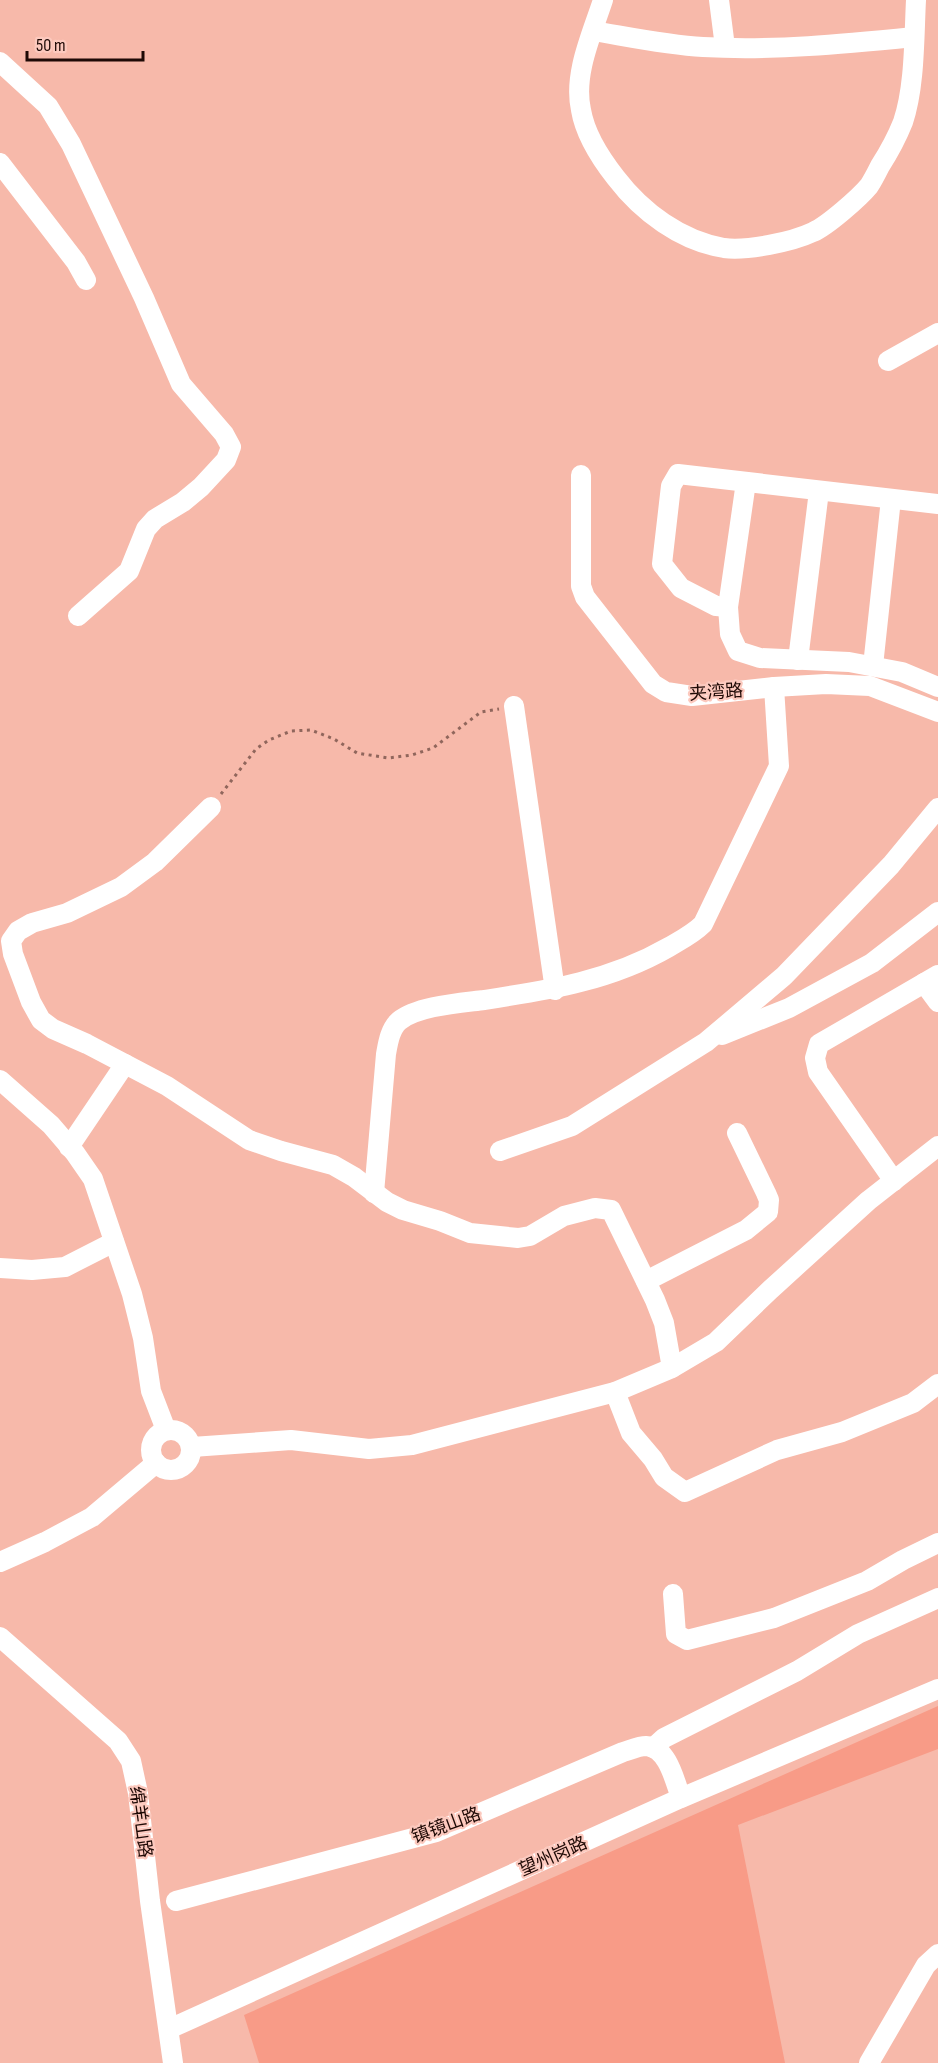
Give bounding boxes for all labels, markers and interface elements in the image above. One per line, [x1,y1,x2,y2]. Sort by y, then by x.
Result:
scale bar [27,24,142,62]
text: 50 m [36,35,66,56]
street label: 夹湾路 [688,680,744,705]
street label: 绵羊山路 [125,1785,156,1859]
street label: 镇镜山路 [409,1803,484,1848]
street label: 望州岗路 [516,1832,590,1881]

